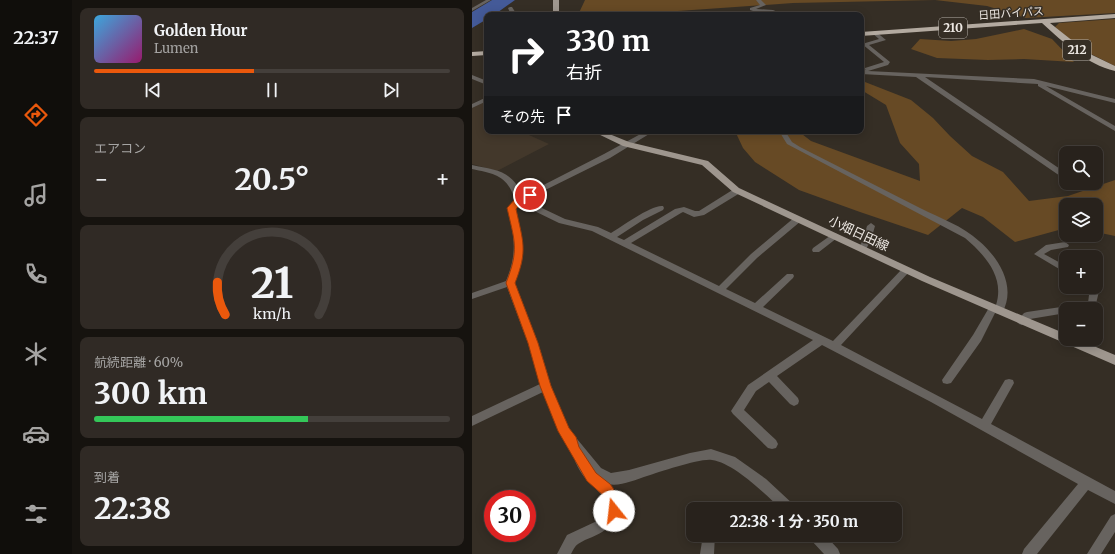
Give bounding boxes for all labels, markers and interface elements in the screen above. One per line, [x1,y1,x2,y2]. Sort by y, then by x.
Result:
street label: 日田バイパス [978,4,1044,22]
road number: 210 [939,18,967,38]
text: Golden Hour [154,21,248,40]
text: 330 m [566,23,650,59]
text: 22:37 [13,26,59,49]
icon: right [500,28,552,80]
text: Lumen [154,40,198,57]
road number: 212 [1063,40,1091,60]
text: 右折 [566,61,602,84]
icon: previous [142,79,164,101]
icon: pause [261,79,283,101]
icon: next [380,79,402,101]
icon: directions [22,101,50,129]
icon: arrive [553,104,575,126]
text: その先 [500,107,545,126]
text: エアコン [94,140,146,157]
map controls [1059,146,1103,346]
button: search [1059,146,1103,190]
text: 20.5° [235,160,309,198]
text: − [94,165,109,193]
text: + [435,165,450,193]
pin [513,178,547,212]
icon: music [22,181,50,209]
icon: arrive [519,184,541,206]
button: layers [1059,198,1103,242]
street label: 小畑日田線 [826,212,892,255]
button: + [1059,250,1103,294]
text: 21 [251,257,293,309]
icon: phone [22,260,50,288]
button: − [1059,302,1103,346]
text: km/h [253,305,291,323]
icon: climate [22,340,50,368]
text: 航続距離 · 60% [94,354,183,371]
text: 300 km [94,374,207,412]
icon: car [22,420,50,448]
text: 到着 [94,469,120,486]
text: 22:38 [94,489,171,527]
speed limit sign: 30 [484,490,536,542]
position arrow [593,490,635,532]
icon: filters [22,500,50,528]
text: 22:38 · 1 分 · 350 m [730,512,858,531]

